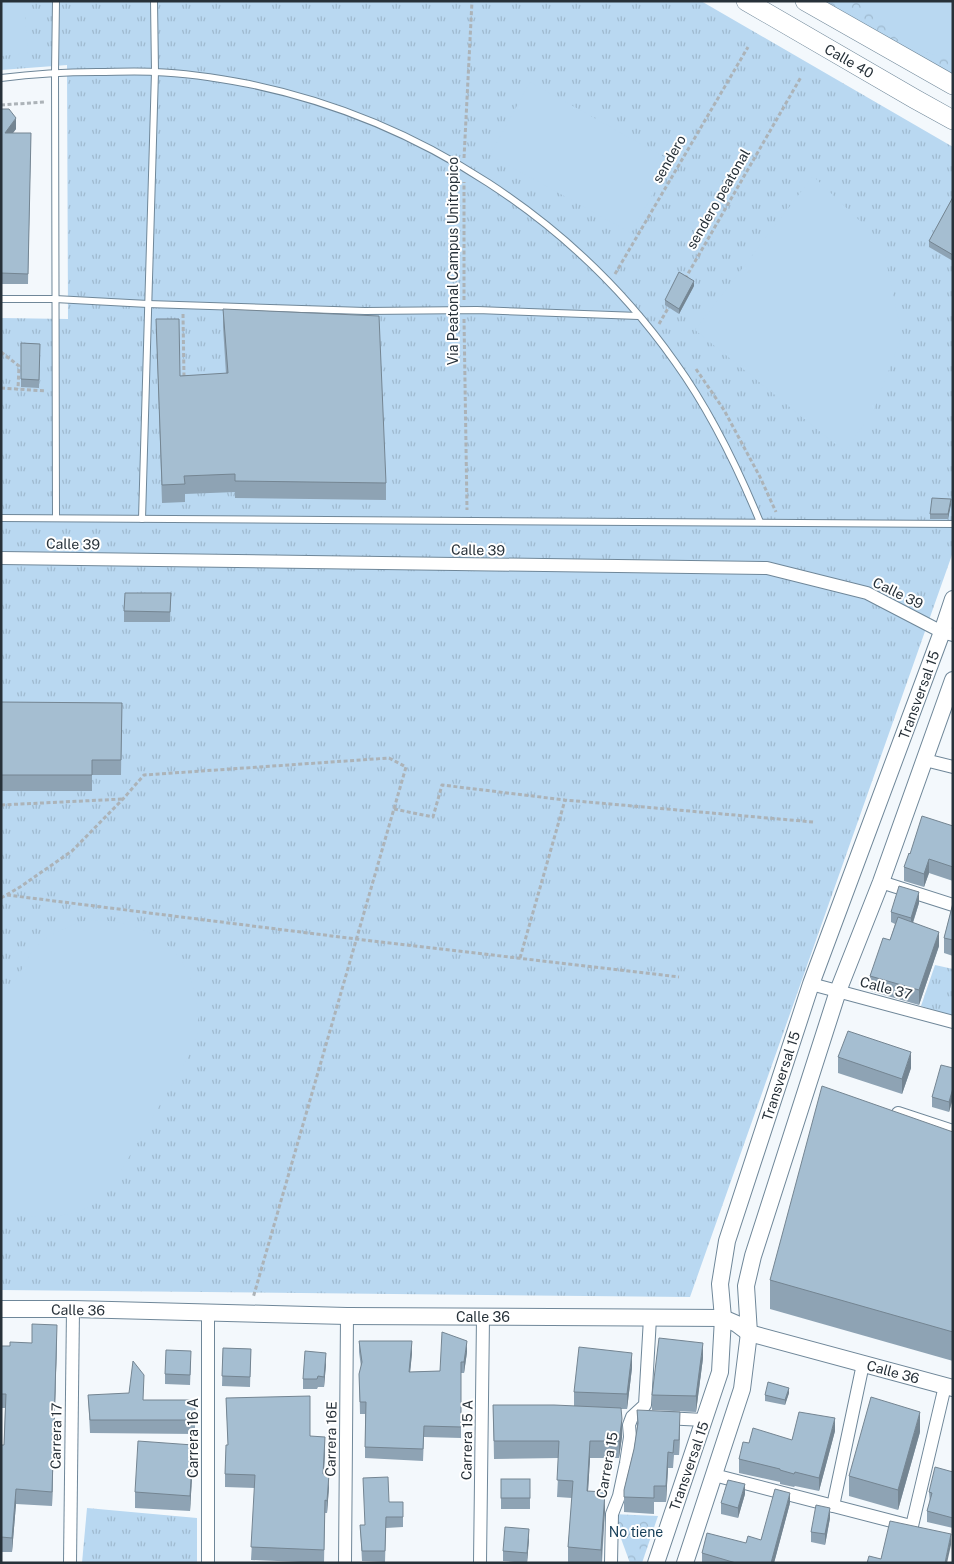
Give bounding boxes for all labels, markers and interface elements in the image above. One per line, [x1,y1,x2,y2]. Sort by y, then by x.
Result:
street label: Calle 40 [822,41,876,81]
street label: sendero [649,132,689,186]
street label: sendero peatonal [683,146,753,252]
street label: Via Peatonal Campus Unitropico [445,157,461,365]
street label: Calle 39 [46,536,100,552]
street label: Calle 39 [451,542,505,558]
street label: Calle 39 [870,574,926,612]
street label: Transversal 15 [896,648,942,742]
street label: Calle 37 [858,973,914,1003]
street label: Transversal 15 [759,1029,803,1123]
street label: Calle 36 [51,1302,105,1318]
street label: Calle 36 [456,1309,510,1325]
street label: Calle 36 [865,1357,921,1387]
street label: Carrera 16 A [185,1398,201,1478]
street label: Carrera 15 A [458,1400,476,1480]
street label: Carrera 16E [322,1401,340,1477]
street label: Carrera 17 [47,1403,65,1469]
street label: Transversal 15 [666,1419,712,1513]
street label: Carrera 15 [593,1431,621,1499]
park label: No tiene [609,1524,663,1540]

